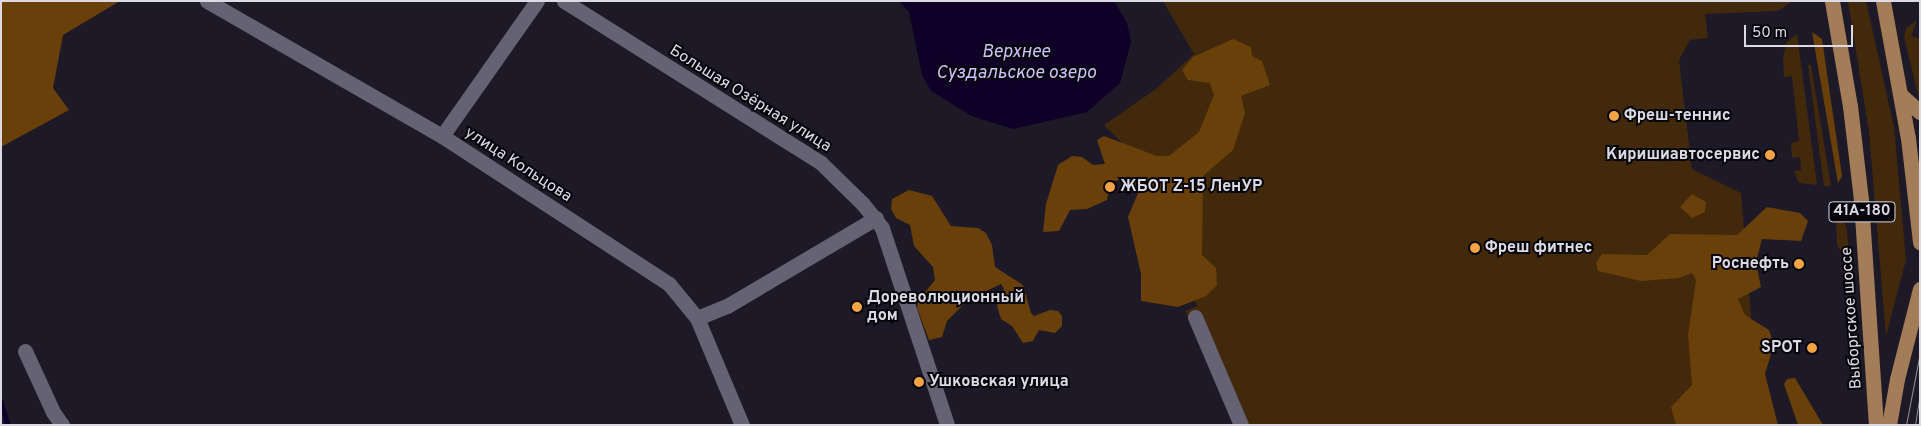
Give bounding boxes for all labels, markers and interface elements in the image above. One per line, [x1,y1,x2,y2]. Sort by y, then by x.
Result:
scale bar [1746,15,1855,47]
text: 50 m [1752,24,1787,43]
street label: Большая Озёрная улица [666,41,834,157]
water label: Верхнее Суздальское озеро [936,43,1096,86]
place label: Фреш-теннис [1624,106,1731,126]
marker: Фреш-теннис [1608,110,1620,122]
street label: улица Кольцова [461,123,575,207]
place label: Киришиавтосервис [1606,145,1760,165]
marker: Киришиавтосервис [1764,149,1776,161]
place label: ЖБОТ Z-15 ЛенУР [1120,177,1262,197]
marker: ЖБОТ Z-15 ЛенУР [1104,181,1116,193]
road number: 41А-180 [1828,200,1896,224]
place label: Фреш фитнес [1485,238,1592,258]
marker: Фреш фитнес [1469,242,1481,254]
street label: Выборгское шоссе [1837,246,1867,390]
place label: Роснефть [1712,254,1789,274]
marker: Роснефть [1793,258,1805,270]
place label: Дореволюционный дом [867,288,1024,326]
marker: Дореволюционный дом [851,301,863,313]
place label: SPOT [1761,338,1802,358]
marker: SPOT [1806,342,1818,354]
place label: Ушковская улица [929,372,1069,392]
marker: Ушковская улица [913,376,925,388]

